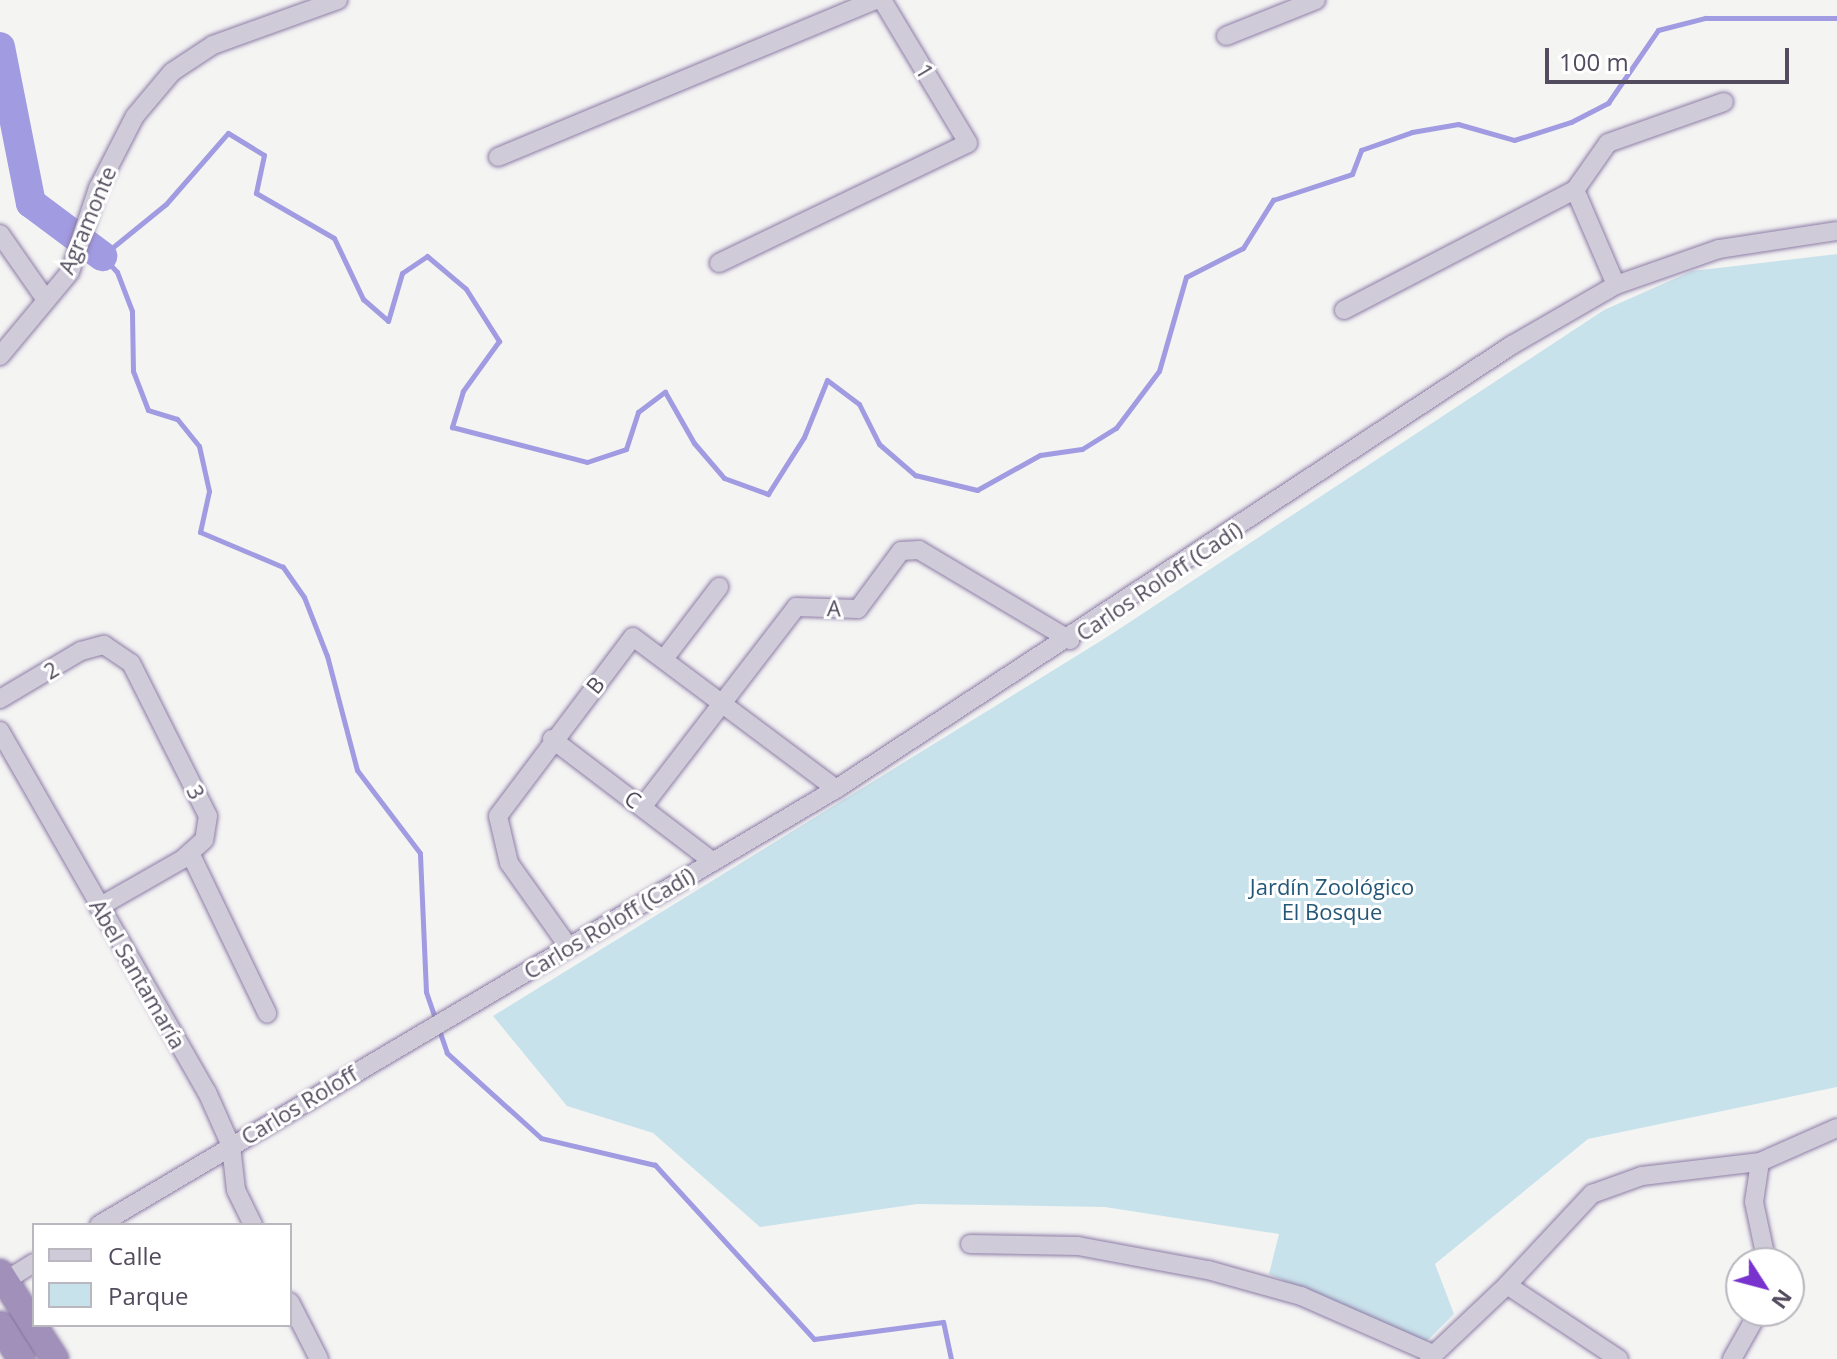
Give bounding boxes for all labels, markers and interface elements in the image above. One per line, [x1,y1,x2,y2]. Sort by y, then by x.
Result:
scale bar [1549,32,1793,82]
text: 100 m [1559,45,1629,78]
street label: 1 [910,59,940,83]
street label: Agramonte [53,162,121,278]
street label: Carlos Roloff (Cadí) [1071,516,1247,646]
street label: A [827,595,841,621]
street label: 2 [39,655,63,685]
street label: B [580,671,610,699]
street label: 3 [181,780,211,804]
street label: C [620,784,646,814]
street label: Carlos Roloff (Cadí) [519,862,699,984]
park label: Jardín Zoológico El Bosque [1250,873,1414,924]
street label: Abel Santamaría [85,895,191,1053]
street label: Carlos Roloff [236,1060,362,1150]
legend [32,1223,292,1327]
text: Calle [108,1239,162,1272]
north arrow [1725,1247,1805,1327]
text: Parque [108,1279,188,1312]
text: N [1765,1284,1800,1316]

